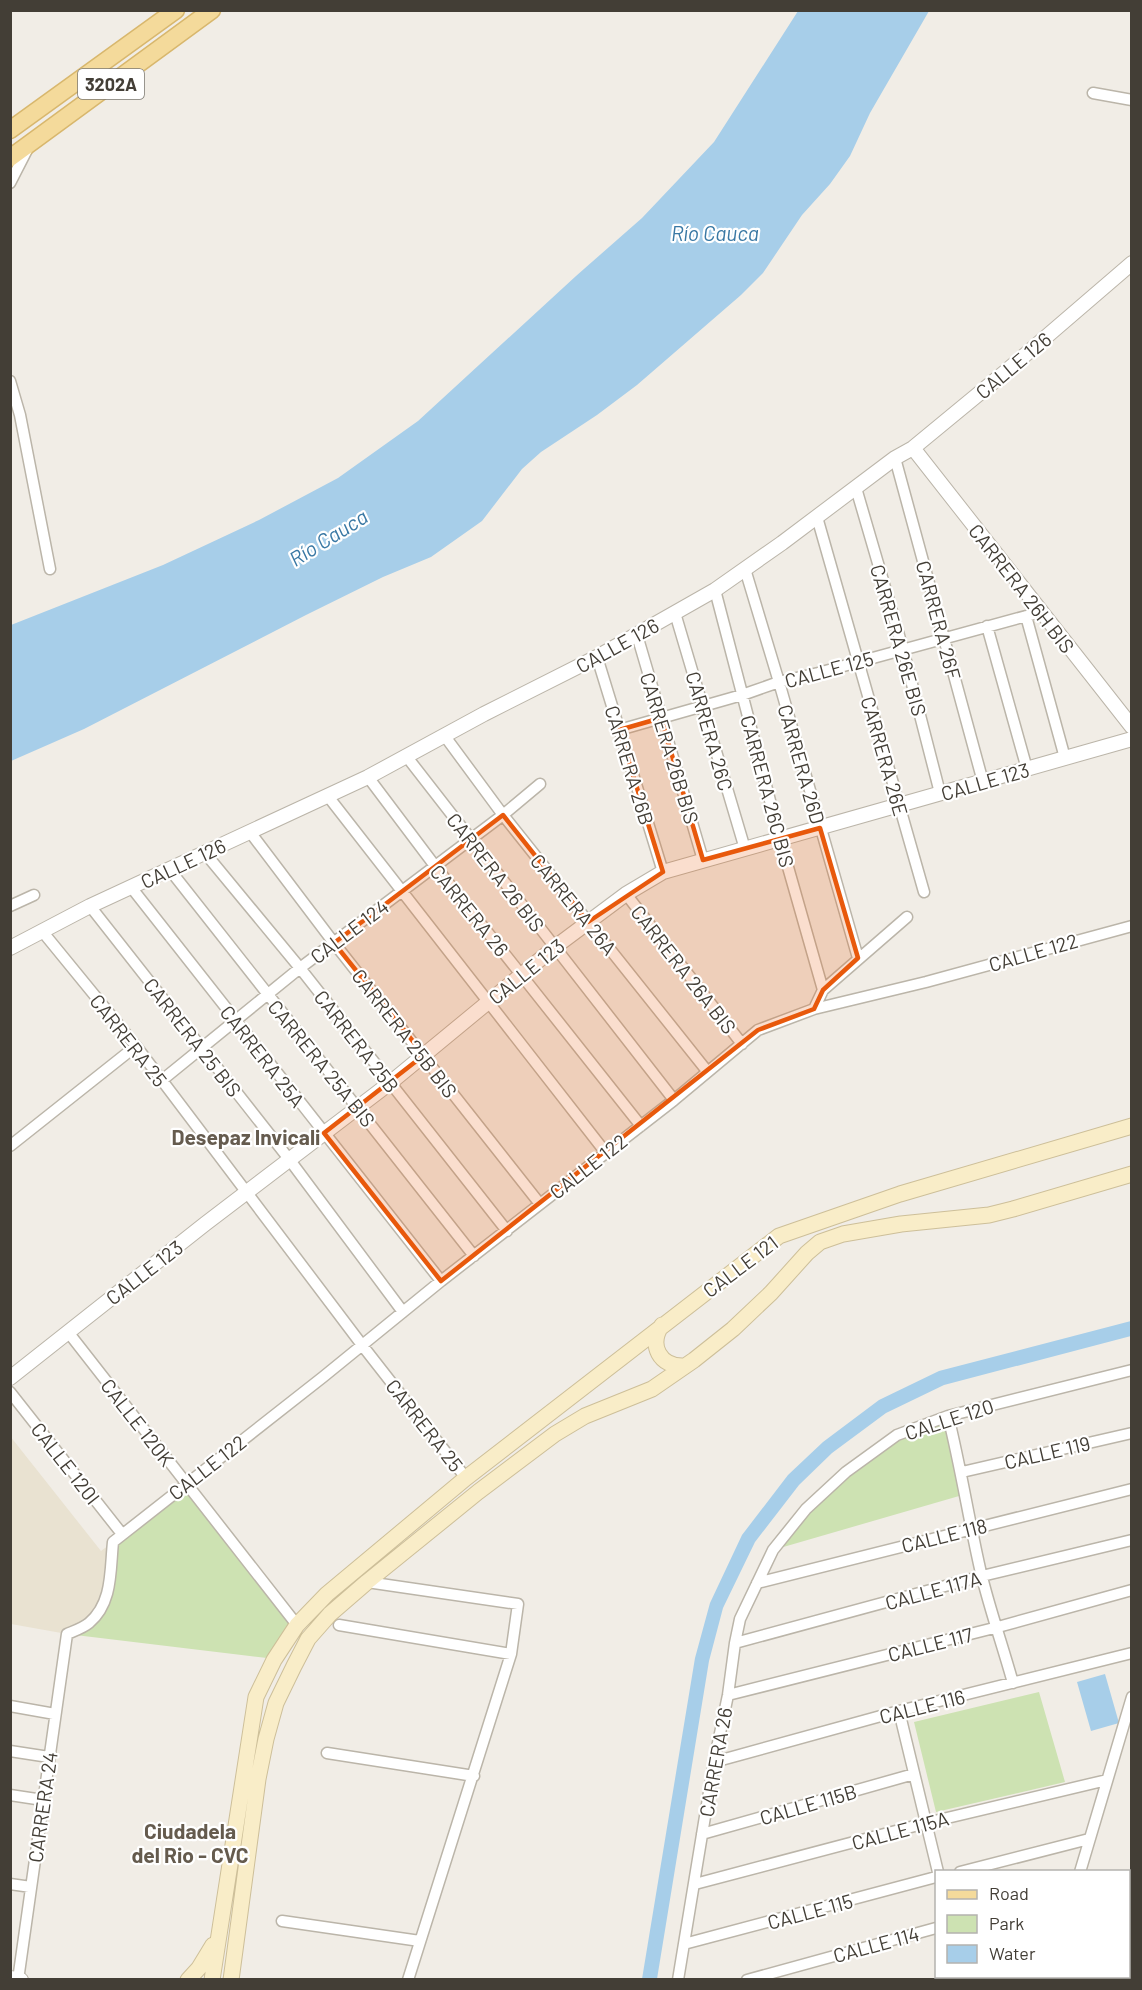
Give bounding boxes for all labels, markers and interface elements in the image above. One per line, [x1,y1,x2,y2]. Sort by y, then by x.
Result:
road number: 3202A [78,69,144,99]
water label: Río Cauca [671,220,759,245]
street label: CALLE 126 [970,327,1056,403]
water label: Río Cauca [284,503,372,571]
street label: CARRERA 26H BIS [964,519,1080,657]
street label: CARRERA 26F [912,558,966,682]
street label: CARRERA 26E BIS [866,561,932,719]
street label: CALLE 126 [571,612,663,678]
street label: CALLE 125 [782,646,876,692]
street label: CARRERA 26B BIS [636,669,704,827]
street label: CARRERA 26C [681,669,739,793]
street label: CARRERA 26E [857,694,913,818]
street label: CARRERA 26D [773,701,831,827]
street label: CARRERA 26B [600,702,660,828]
street label: CARRERA 26C BIS [736,712,800,870]
street label: CALLE 123 [938,757,1032,805]
street label: CARRERA 26 BIS [442,808,550,936]
street label: CALLE 126 [137,833,229,893]
street label: CARRERA 26A [526,849,622,959]
street label: CARRERA 26 [426,859,514,961]
street label: CALLE 124 [305,894,393,968]
street label: CARRERA 26A BIS [626,900,742,1038]
street label: CALLE 122 [986,928,1080,976]
street label: CALLE 123 [483,933,569,1009]
street label: CARRERA 25B BIS [347,964,463,1102]
street label: CARRERA 25 BIS [139,973,247,1101]
street label: CARRERA 25B [310,985,404,1097]
street label: CARRERA 25 [85,989,173,1091]
street label: CARRERA 25A BIS [263,995,381,1131]
street label: CARRERA 25A [216,1000,310,1112]
district label: Desepaz Invicali [172,1124,320,1149]
street label: CALLE 122 [545,1128,631,1204]
street label: CALLE 121 [698,1230,782,1302]
street label: CALLE 123 [101,1235,187,1309]
street label: CALLE 120K [96,1374,180,1470]
street label: CARRERA 25 [381,1374,469,1476]
street label: CALLE 120 [901,1393,997,1445]
street label: CALLE 120I [27,1417,105,1509]
street label: CALLE 122 [164,1429,250,1505]
street label: CALLE 119 [1002,1430,1092,1474]
street label: CALLE 118 [899,1513,989,1557]
street label: CALLE 117A [882,1566,984,1614]
street label: CALLE 117 [885,1622,975,1666]
street label: CALLE 116 [877,1684,967,1728]
street label: CARRERA 26 [694,1705,736,1819]
street label: CARRERA 24 [22,1750,62,1864]
street label: CALLE 115B [757,1779,859,1829]
street label: CALLE 115A [849,1806,951,1854]
district label: Ciudadela del Rio - CVC [131,1818,249,1867]
legend [935,1870,1130,1978]
text: Road [989,1882,1029,1904]
street label: CALLE 115 [765,1888,855,1934]
text: Park [989,1912,1024,1934]
street label: CALLE 114 [830,1921,922,1967]
text: Water [989,1942,1036,1964]

